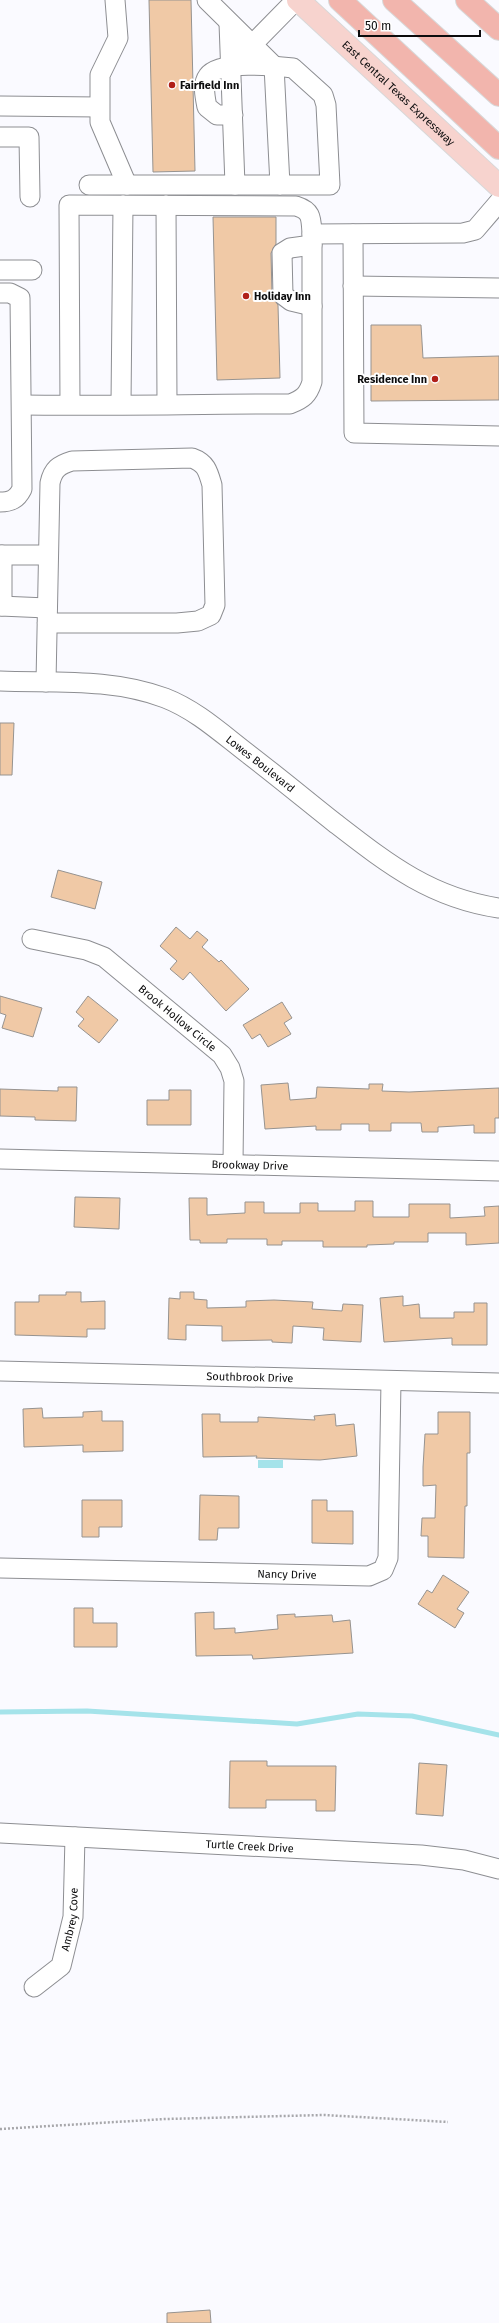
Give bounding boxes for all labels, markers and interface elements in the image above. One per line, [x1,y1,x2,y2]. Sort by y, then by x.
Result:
scale bar [359,12,480,38]
text: 50 m [365,19,391,33]
street label: East Central Texas Expressway [339,38,458,149]
place label: Fairfield Inn [180,79,239,92]
marker: Fairfield Inn [167,80,177,90]
place label: Holiday Inn [254,290,311,303]
marker: Holiday Inn [241,291,251,301]
place label: Residence Inn [357,373,427,386]
marker: Residence Inn [430,374,440,384]
street label: Lowes Boulevard [223,733,297,795]
street label: Brook Hollow Circle [136,982,219,1054]
street label: Brookway Drive [211,1158,289,1172]
street label: Southbrook Drive [206,1369,294,1385]
street label: Nancy Drive [257,1567,317,1581]
street label: Turtle Creek Drive [205,1837,294,1855]
street label: Ambrey Cove [58,1887,80,1952]

